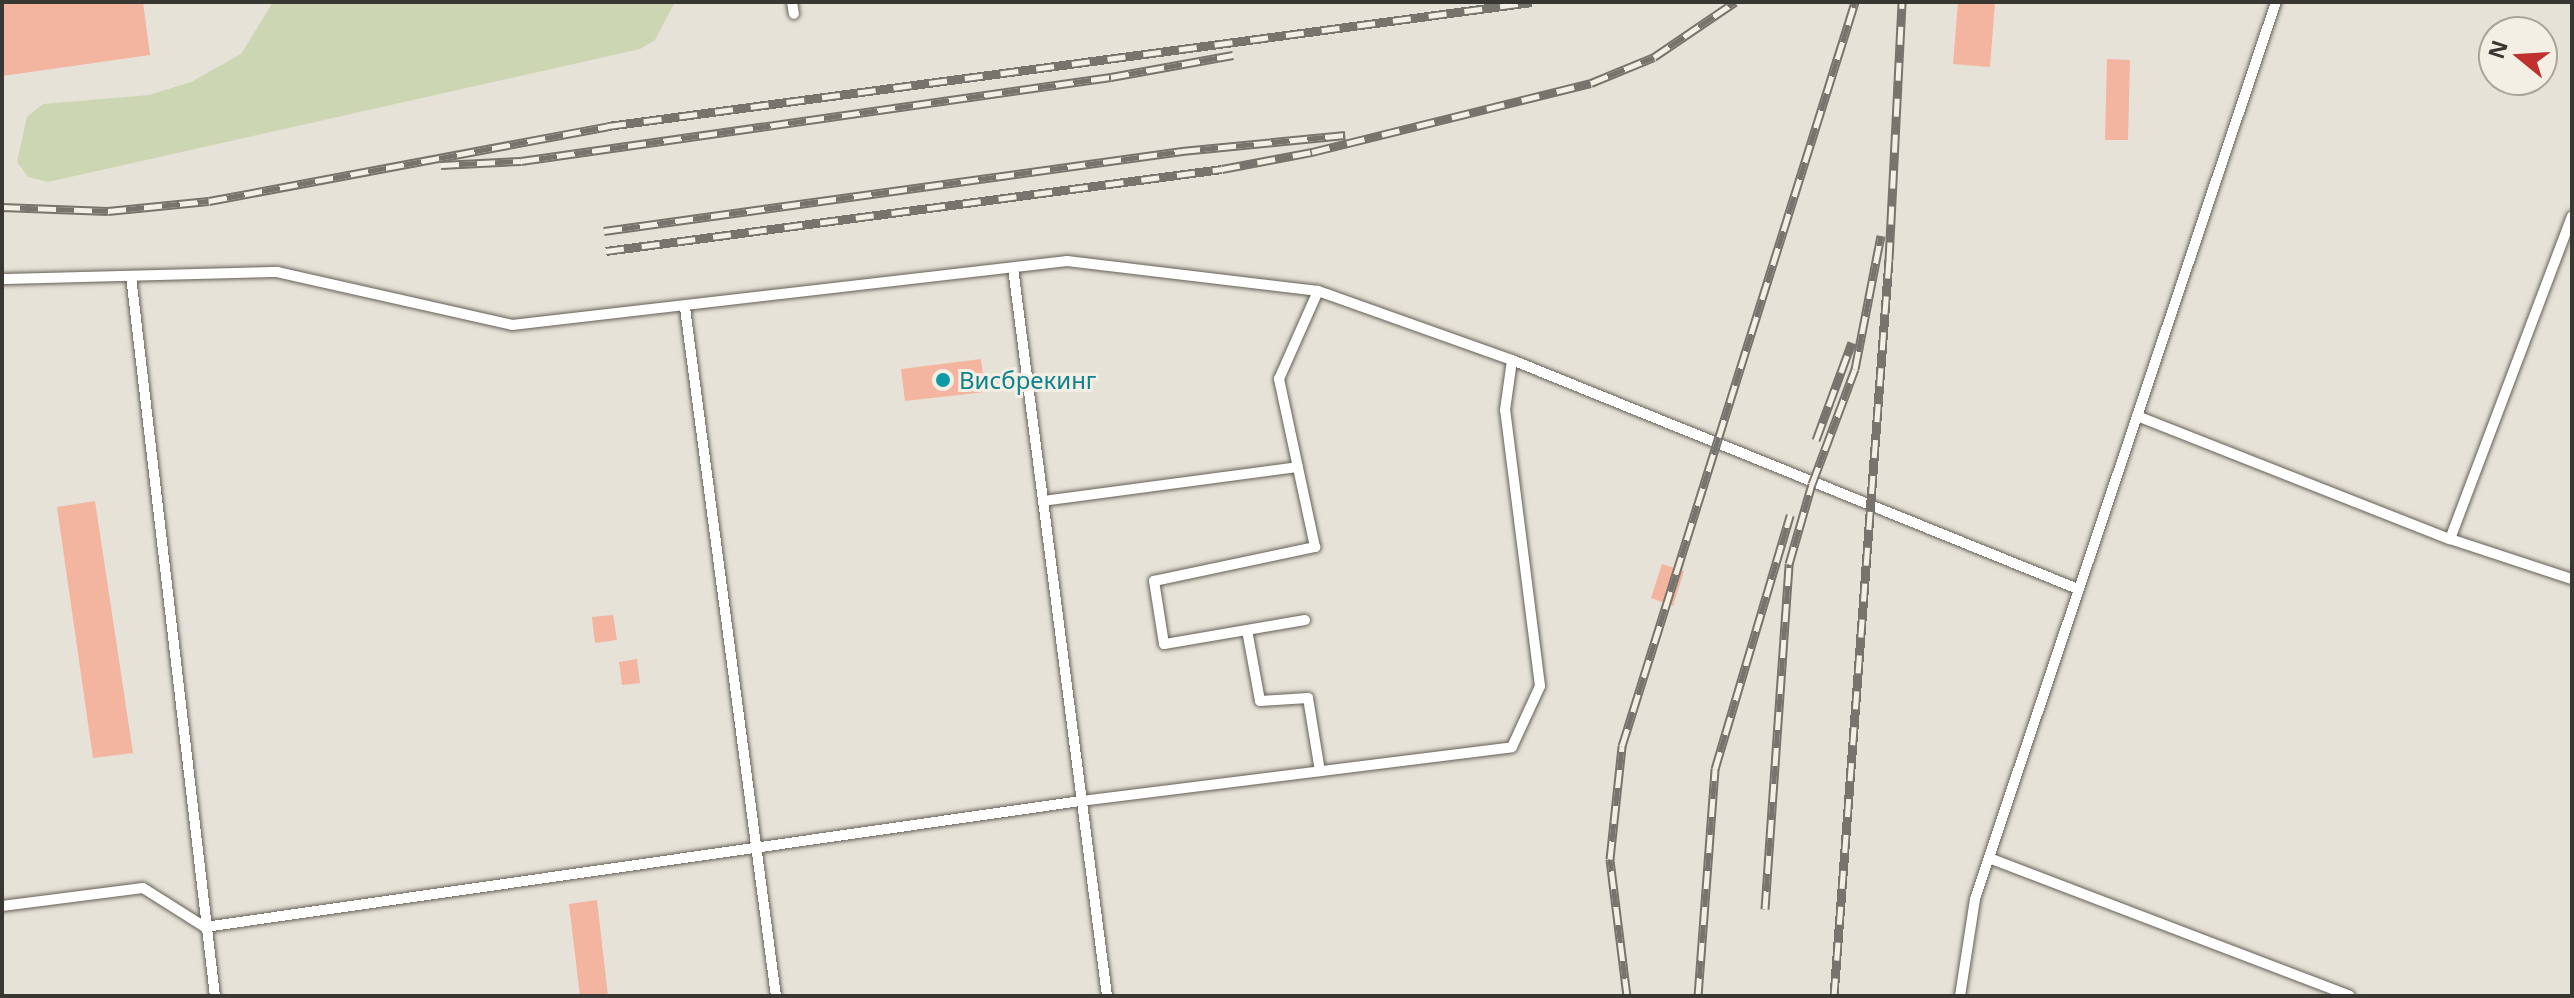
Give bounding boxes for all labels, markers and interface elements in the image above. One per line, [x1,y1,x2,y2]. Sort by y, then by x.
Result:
north arrow [2478,16,2558,96]
text: N [2480,36,2514,62]
place label: Висбрекинг [959,366,1096,394]
marker: Висбрекинг [934,371,952,389]

